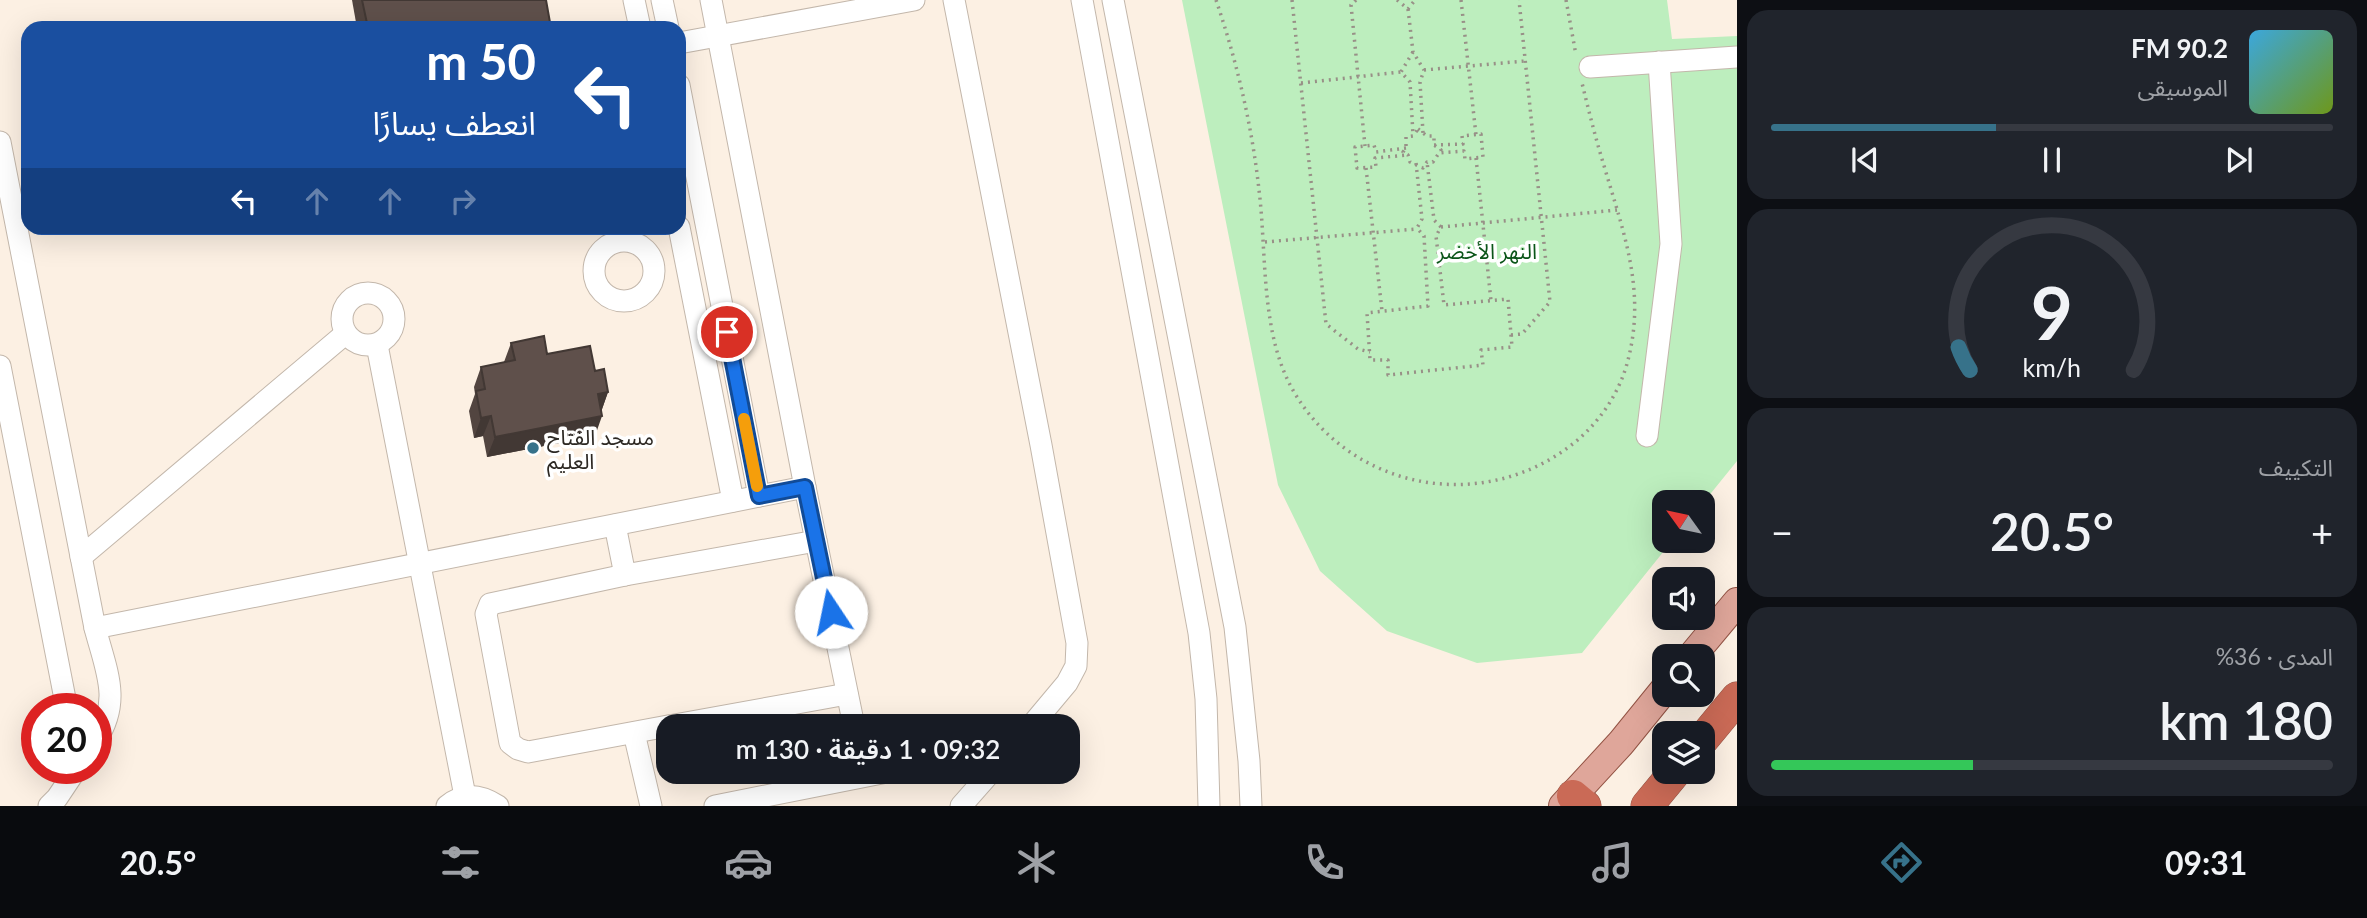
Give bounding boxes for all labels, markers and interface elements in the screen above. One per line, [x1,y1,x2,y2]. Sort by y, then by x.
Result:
text: 50 m [426,32,536,90]
text: 90.2 FM [2131,32,2228,64]
icon: left [560,49,651,140]
text: الموسيقى [2137,73,2228,101]
text: انعطف يسارًا [372,103,536,142]
icon: previous [1846,141,1884,179]
icon: pause [2033,141,2071,179]
icon: next [2220,141,2258,179]
icon: left [225,182,263,220]
icon: ahead [298,182,336,220]
icon: ahead [371,182,409,220]
icon: right [444,182,482,220]
park label: النهر الأخضر [1436,238,1537,264]
text: 9 [2031,268,2073,356]
pin [697,302,757,362]
icon: arrive [708,313,746,351]
text: km/h [2023,351,2081,381]
place label: مسجد الفتاح العليم [547,424,654,477]
marker: مسجد الفتاح العليم [525,440,541,456]
text: التكييف [2259,453,2333,481]
north arrow [1652,490,1715,553]
map controls [1652,490,1715,784]
text: 20.5° [1990,500,2114,562]
text: − [1771,509,1793,555]
text: + [2311,509,2333,555]
button: sound [1652,567,1715,630]
position arrow [794,575,868,649]
text: المدى · 36% [2216,642,2333,670]
button: search [1652,644,1715,707]
text: 180 km [2159,689,2333,751]
speed limit sign: 20 [21,693,112,784]
button: layers [1652,721,1715,784]
text: 09:32 · 1 دقيقة · 130 m [736,733,1000,765]
icon: filters [436,838,485,887]
icon: car [724,838,773,887]
icon: climate [1012,838,1061,887]
icon: phone [1300,838,1349,887]
icon: music [1588,838,1637,887]
icon: directions [1877,838,1926,887]
text: 20.5° [120,843,196,882]
text: 09:31 [2165,843,2247,882]

